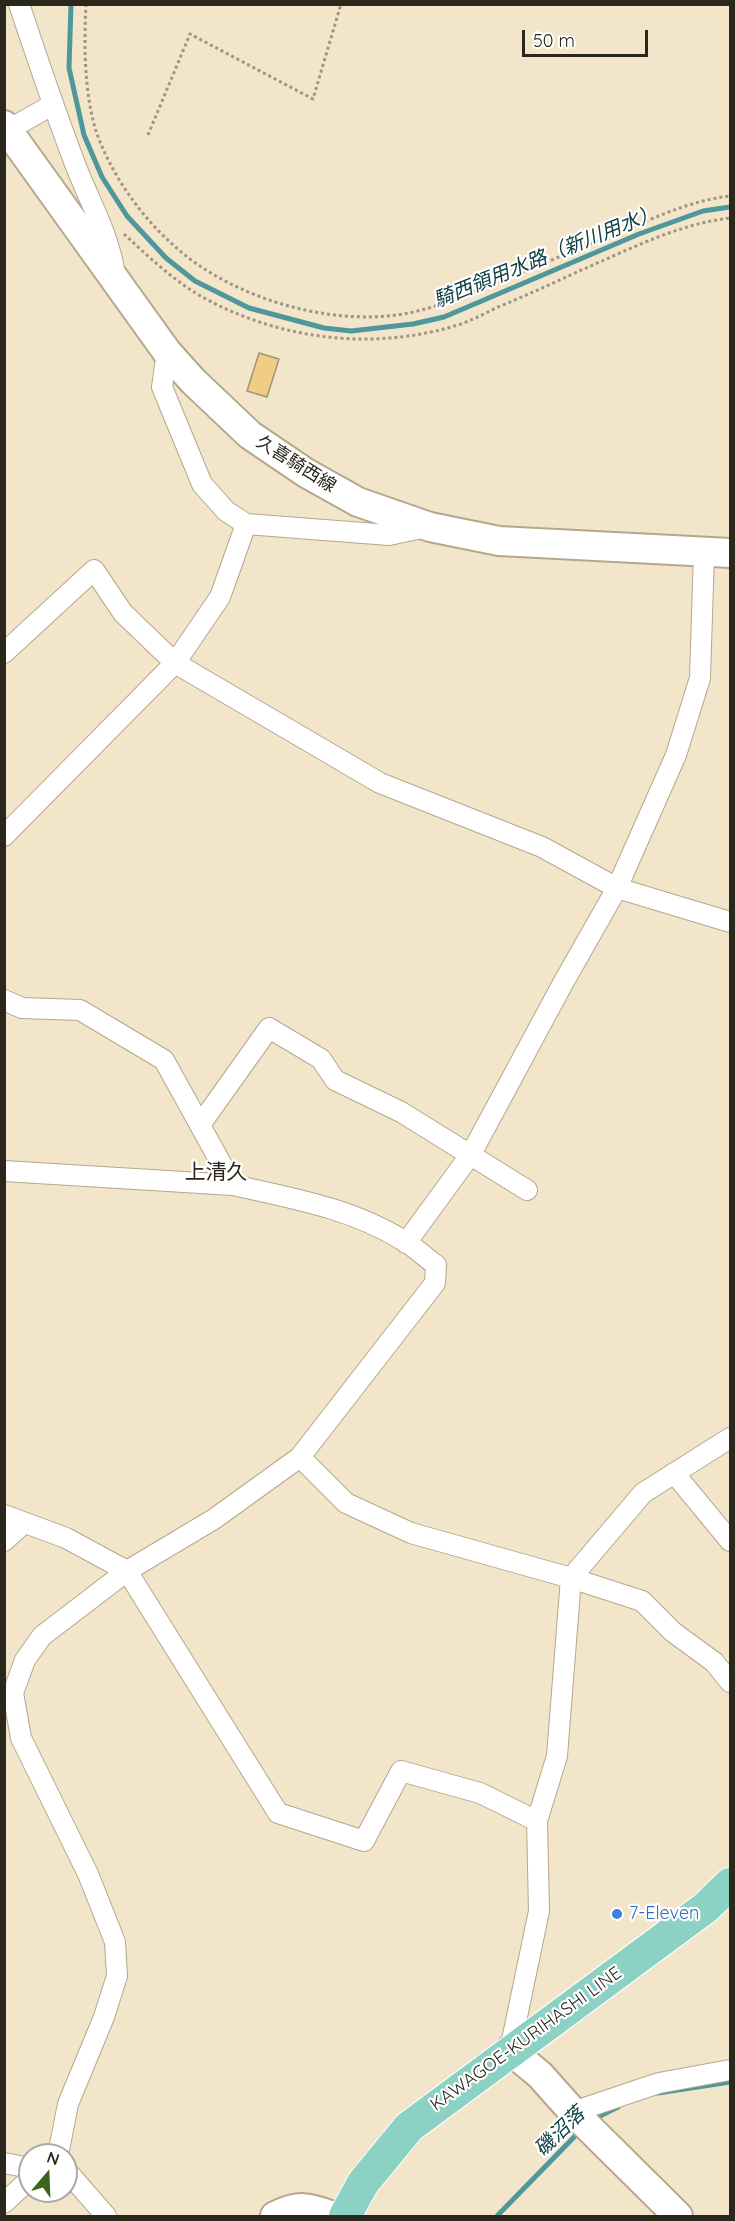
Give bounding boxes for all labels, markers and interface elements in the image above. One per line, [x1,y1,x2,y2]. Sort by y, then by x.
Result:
scale bar [525,18,651,56]
text: 50 m [533,29,575,52]
water label: 騎西領用水路（新川用水） [430,201,662,313]
street label: 久喜騎西線 [252,431,340,497]
district label: 上清久 [185,1160,247,1186]
place label: 7-Eleven [629,1903,700,1925]
marker: 7-Eleven [610,1907,624,1921]
street label: KAWAGOE-KURIHASHI LINE [426,1962,626,2116]
water label: 磯沼落 [530,2103,590,2161]
north arrow [18,2143,78,2203]
text: N [44,2146,62,2169]

